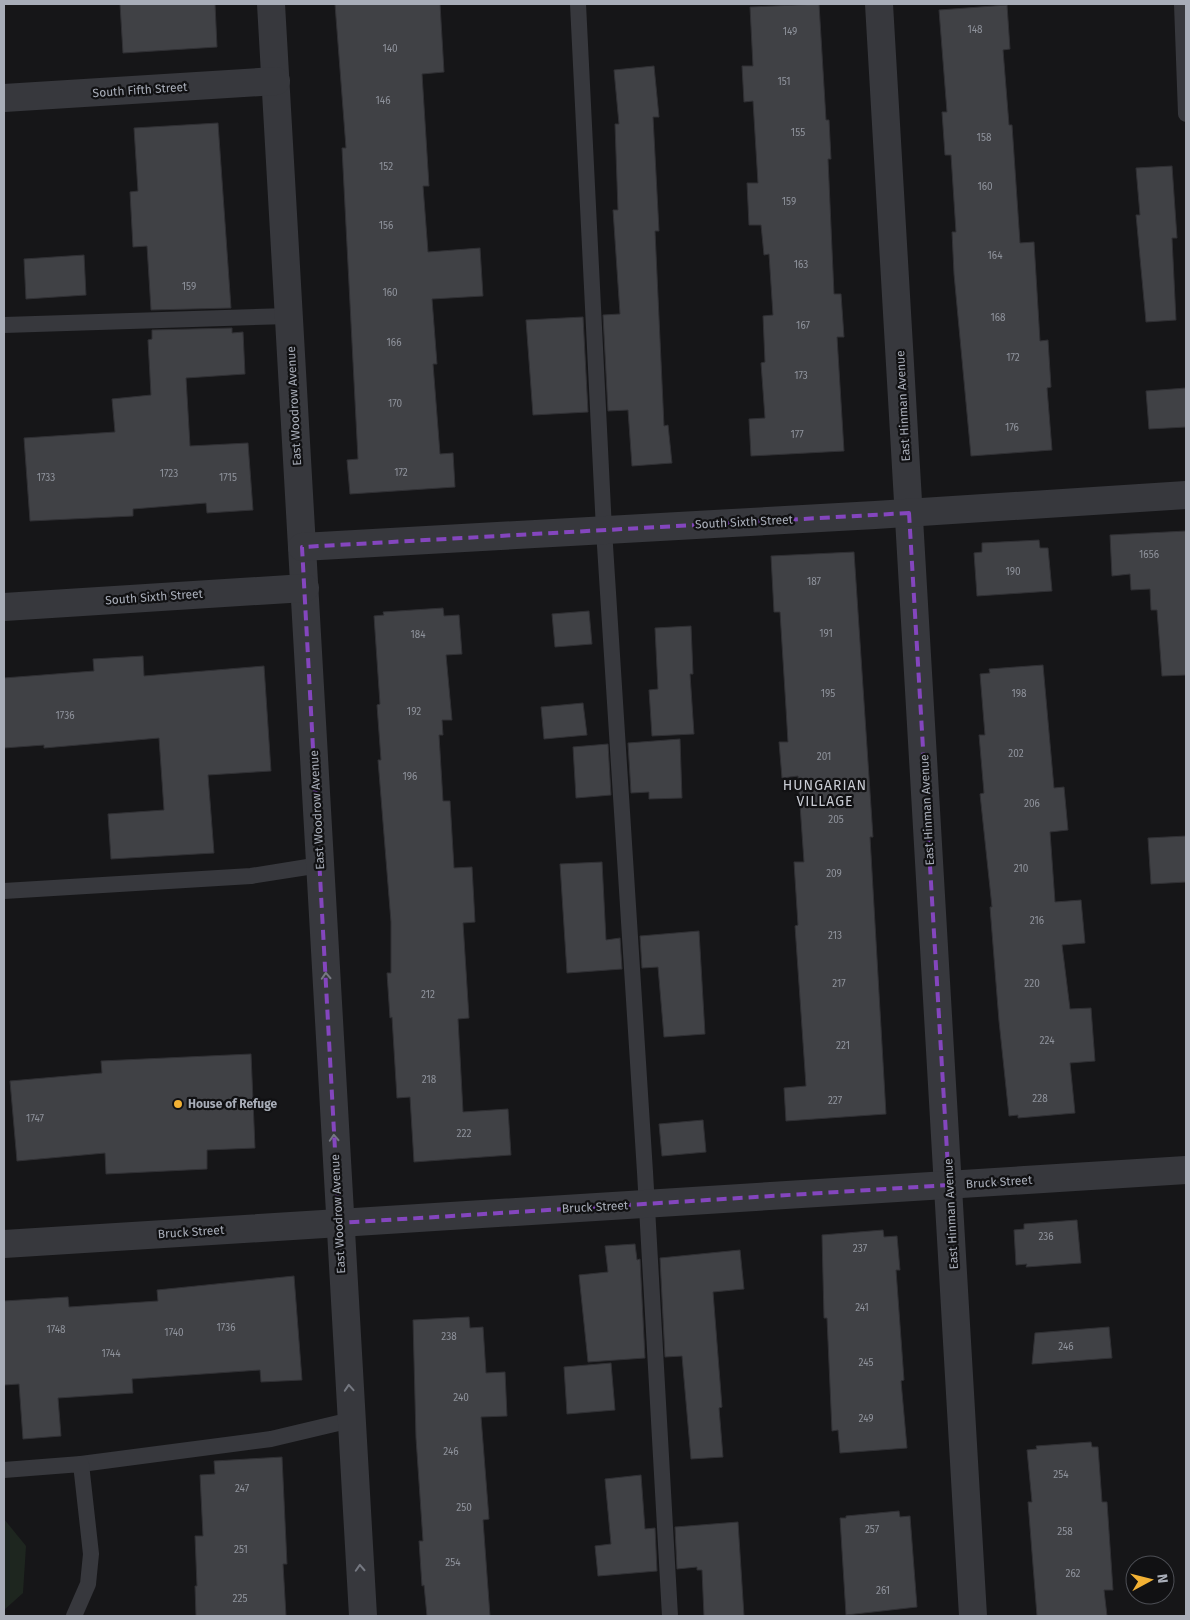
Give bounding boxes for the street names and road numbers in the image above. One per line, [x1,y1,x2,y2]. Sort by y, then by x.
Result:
street label: South Fifth Street [92,80,189,100]
street label: East Woodrow Avenue [284,346,304,466]
street label: East Hinman Avenue [893,350,913,462]
street label: South Sixth Street [695,512,794,532]
street label: South Sixth Street [105,587,204,607]
street label: East Woodrow Avenue [307,750,327,870]
street label: East Hinman Avenue [917,754,937,866]
street label: East Woodrow Avenue [328,1154,348,1274]
street label: East Hinman Avenue [941,1158,961,1270]
street label: Bruck Street [965,1173,1033,1191]
street label: Bruck Street [561,1198,629,1216]
street label: Bruck Street [157,1223,225,1241]

